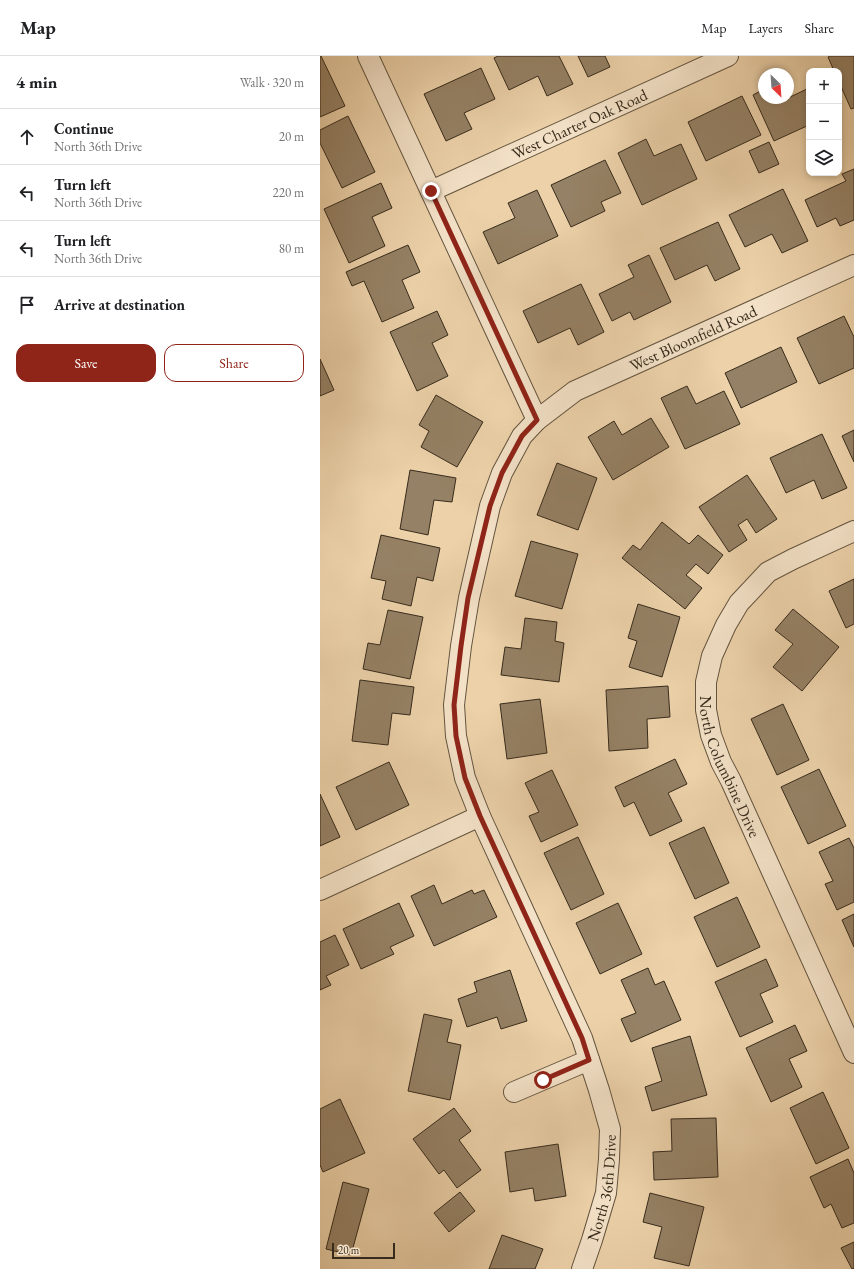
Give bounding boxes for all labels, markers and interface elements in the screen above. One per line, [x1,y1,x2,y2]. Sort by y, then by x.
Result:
text: Map [20,15,56,40]
text: Map [701,19,726,37]
text: Layers [748,19,783,37]
text: Share [805,19,834,37]
north arrow [758,68,794,104]
map controls [806,68,842,176]
button: + [806,68,842,104]
text: 4 min [16,71,57,93]
text: Walk · 320 m [240,74,304,91]
street label: West Charter Oak Road [508,84,652,164]
button: − [806,104,842,140]
text: Continue [54,119,114,138]
icon: ahead [16,126,38,148]
text: 20 m [279,128,304,145]
text: North 36th Drive [54,138,142,155]
button: layers [806,140,842,176]
text: Turn left [54,175,111,194]
icon: left [16,182,38,204]
route end [422,182,440,200]
text: 220 m [273,184,304,201]
text: North 36th Drive [54,194,142,211]
text: Turn left [54,231,111,250]
icon: left [16,238,38,260]
text: 80 m [279,240,304,257]
text: North 36th Drive [54,250,142,267]
icon: arrive [16,294,38,316]
text: Arrive at destination [54,295,185,314]
street label: West Bloomfield Road [626,300,761,376]
button: Save [16,344,156,382]
button: Share [164,344,304,382]
street label: North Columbine Drive [695,696,765,841]
route start [534,1071,552,1089]
street label: North 36th Drive [582,1134,621,1244]
scale bar [332,1241,395,1260]
text: 20 m [338,1243,359,1257]

